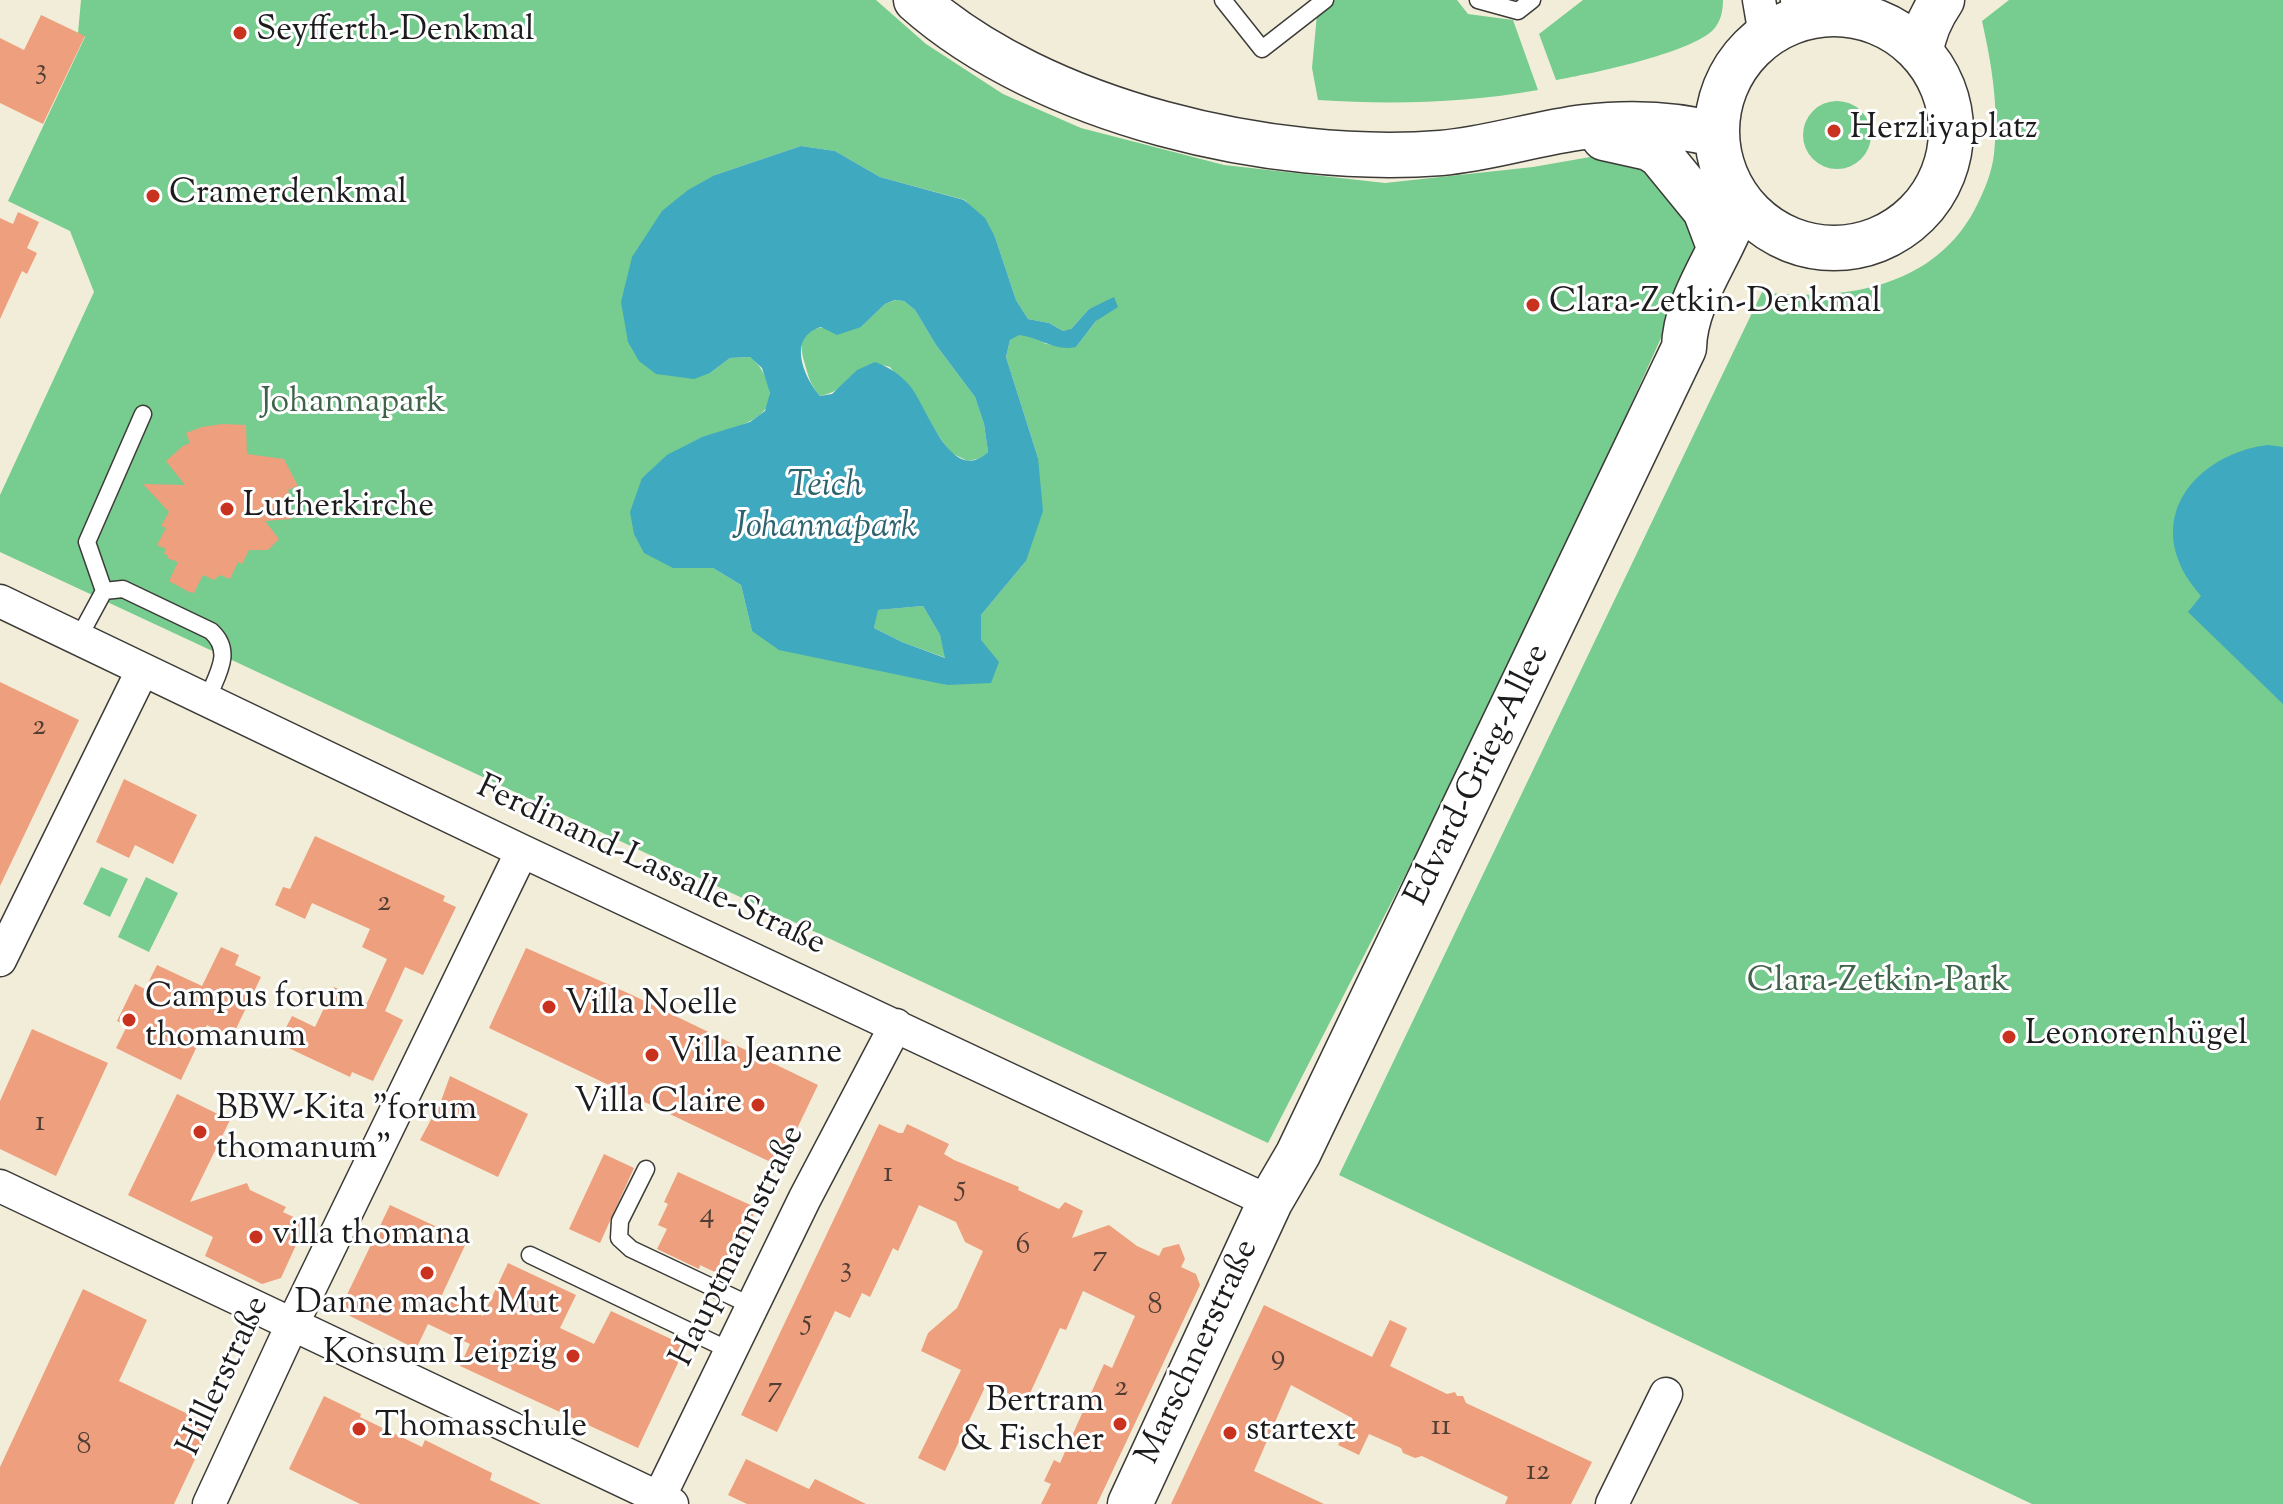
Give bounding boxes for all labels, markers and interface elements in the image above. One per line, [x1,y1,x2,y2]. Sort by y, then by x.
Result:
place label: Seyfferth-Denkmal [256,13,535,53]
marker: Seyfferth-Denkmal [231,24,249,42]
house number: 3 [35,55,47,91]
place label: Herzliyaplatz [1850,111,2038,151]
marker: Herzliyaplatz [1825,122,1843,140]
place label: Cramerdenkmal [169,176,407,216]
marker: Cramerdenkmal [144,187,162,205]
place label: Clara-Zetkin-Denkmal [1549,285,1881,325]
marker: Clara-Zetkin-Denkmal [1524,296,1542,314]
park label: Johannapark [261,385,445,425]
water label: Teich Johannapark [733,467,917,552]
place label: Lutherkirche [243,489,434,529]
marker: Lutherkirche [218,500,236,518]
street label: Edvard-Grieg-Allee [1399,639,1561,913]
house number: 2 [32,711,46,747]
street label: Ferdinand-Lassalle-Straße [469,769,831,967]
house number: 2 [377,887,391,923]
park label: Clara-Zetkin-Park [1747,964,2009,1004]
place label: Campus forum thomanum [145,980,365,1060]
place label: Villa Noelle [565,987,737,1027]
marker: Villa Noelle [540,998,558,1016]
marker: Campus forum thomanum [120,1011,138,1029]
place label: Leonorenhügel [2025,1017,2248,1057]
marker: Leonorenhügel [2000,1028,2018,1046]
place label: Villa Jeanne [668,1035,842,1075]
marker: Villa Jeanne [643,1046,661,1064]
place label: Villa Claire [574,1085,742,1125]
place label: BBW-Kita "forum thomanum" [216,1092,477,1172]
marker: Villa Claire [749,1096,767,1114]
house number: 1 [35,1107,45,1143]
street label: Hauptmannstraße [664,1120,816,1374]
marker: BBW-Kita "forum thomanum" [191,1123,209,1141]
house number: 1 [883,1158,893,1194]
house number: 5 [956,1172,966,1208]
house number: 4 [699,1199,715,1235]
place label: villa thomana [272,1217,471,1257]
marker: villa thomana [247,1228,265,1246]
house number: 6 [1016,1230,1030,1266]
street label: Marschnerstraße [1130,1234,1270,1472]
house number: 7 [1092,1242,1108,1278]
house number: 3 [840,1253,852,1289]
marker: Danne macht Mut [418,1264,436,1282]
place label: Danne macht Mut [295,1286,559,1326]
house number: 8 [1148,1290,1162,1326]
street label: Hillerstraße [171,1291,281,1463]
house number: 5 [802,1306,812,1342]
place label: Konsum Leipzig [323,1336,557,1376]
house number: 9 [1271,1341,1285,1377]
marker: Konsum Leipzig [564,1347,582,1365]
house number: 2 [1114,1372,1128,1408]
house number: 7 [767,1373,783,1409]
place label: Bertram & Fischer [960,1384,1104,1464]
place label: Thomasschule [375,1409,587,1449]
house number: 11 [1431,1411,1451,1447]
place label: startext [1246,1413,1356,1453]
marker: Bertram & Fischer [1111,1415,1129,1433]
marker: Thomasschule [350,1420,368,1438]
marker: startext [1221,1424,1239,1442]
house number: 8 [77,1430,91,1466]
house number: 12 [1526,1456,1550,1492]

